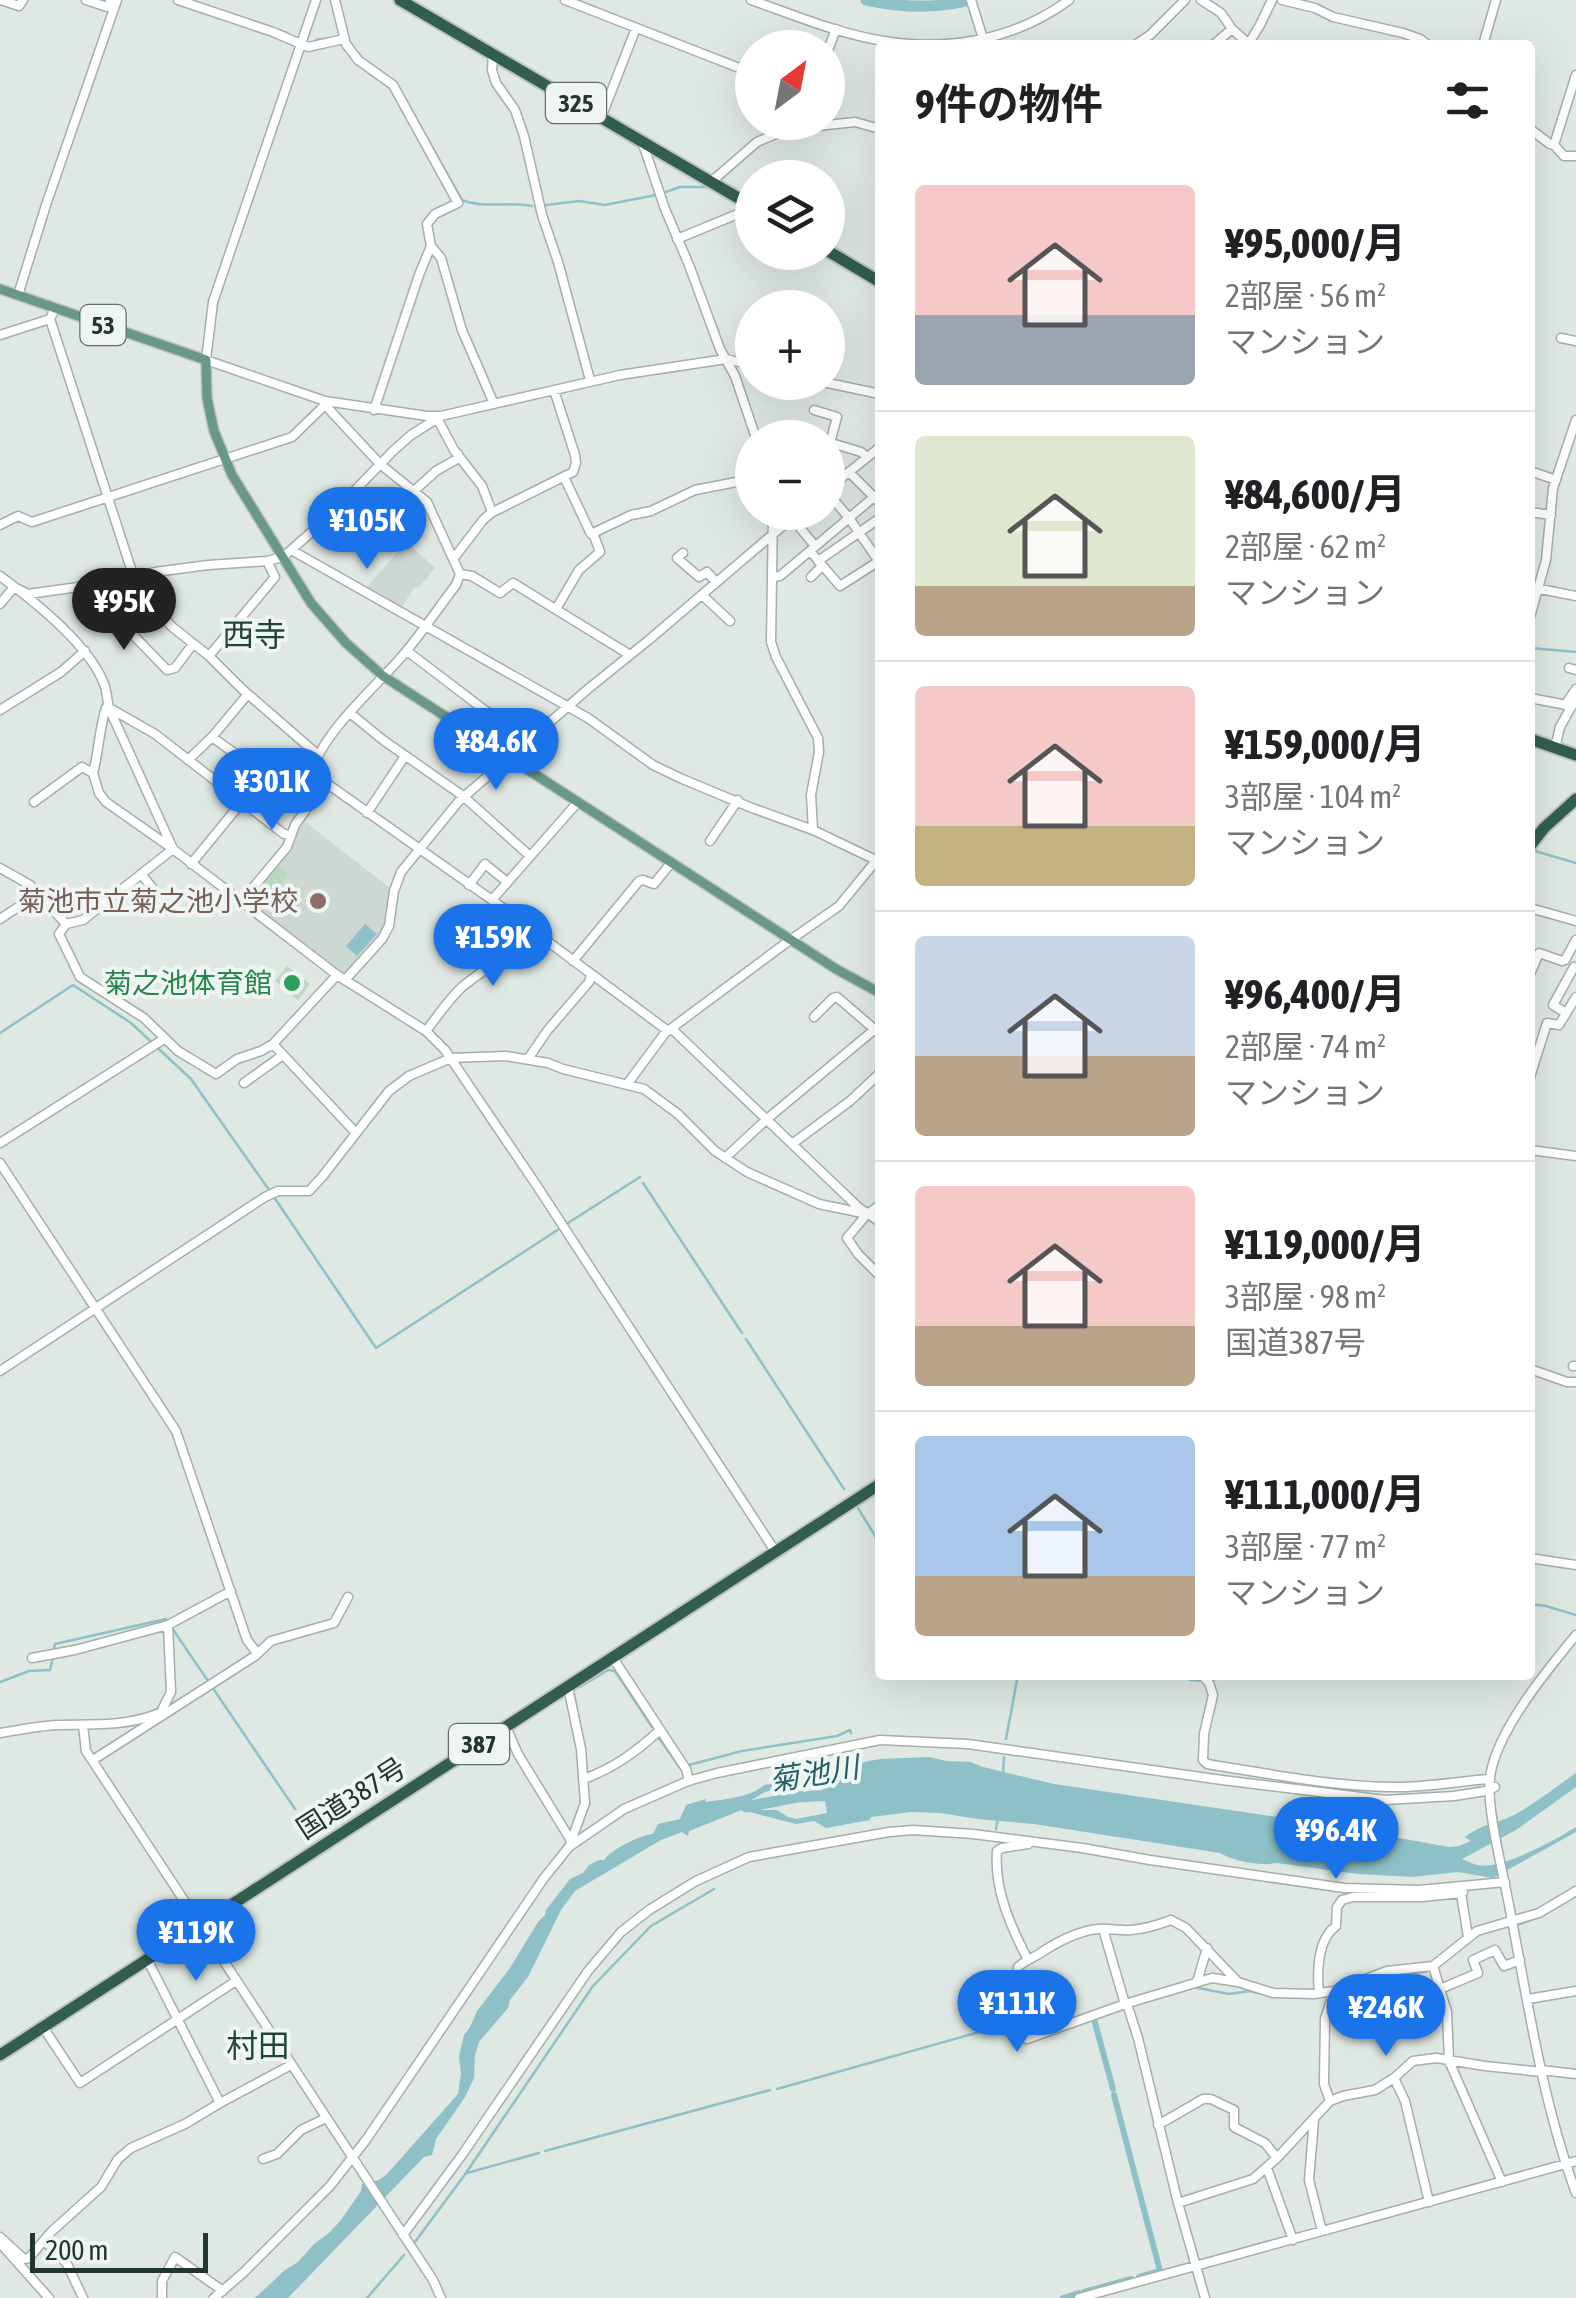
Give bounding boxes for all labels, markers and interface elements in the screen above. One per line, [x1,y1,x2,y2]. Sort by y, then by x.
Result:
north arrow [735,30,845,140]
map controls [735,30,845,530]
icon: filters [1440,73,1495,128]
text: 9件の物件 [915,80,1103,128]
road number: 325 [546,83,606,123]
button: layers [735,160,845,270]
text: ¥95,000/月 [1225,219,1406,267]
icon: home [995,225,1115,345]
text: 2部屋 · 56 m² [1225,277,1386,314]
button: + [735,290,845,400]
road number: 53 [80,305,126,345]
text: マンション [1225,323,1385,360]
button: − [735,420,845,530]
text: ¥84,600/月 [1225,470,1406,518]
icon: home [995,476,1115,596]
pin: ¥105K [297,487,437,572]
text: ¥105K [329,501,405,538]
text: 2部屋 · 62 m² [1225,528,1386,565]
pin: ¥95K [65,568,183,653]
text: マンション [1225,574,1385,611]
text: ¥95K [94,582,154,619]
district label: 西寺 [222,616,286,653]
pin: ¥84.6K [415,708,577,793]
text: ¥159,000/月 [1225,720,1426,768]
text: ¥84.6K [456,722,536,759]
icon: home [995,726,1115,846]
pin: ¥301K [202,748,342,833]
text: ¥301K [234,762,310,799]
text: 3部屋 · 104 m² [1225,778,1401,815]
text: マンション [1225,824,1385,861]
place label: 菊池市立菊之池小学校 [18,885,298,917]
marker: 菊池市立菊之池小学校 [307,890,329,912]
pin: ¥159K [423,904,563,989]
text: ¥159K [455,918,531,955]
place label: 菊之池体育館 [104,967,272,999]
text: ¥96,400/月 [1225,970,1406,1018]
marker: 菊之池体育館 [281,972,303,994]
icon: home [995,976,1115,1096]
text: 2部屋 · 74 m² [1225,1028,1386,1065]
text: マンション [1225,1074,1385,1111]
text: ¥119,000/月 [1225,1220,1426,1268]
icon: home [995,1226,1115,1346]
text: 3部屋 · 98 m² [1225,1278,1386,1315]
text: 国道387号 [1225,1324,1366,1361]
text: ¥111,000/月 [1225,1470,1426,1518]
icon: home [995,1476,1115,1596]
text: 3部屋 · 77 m² [1225,1528,1386,1565]
text: マンション [1225,1574,1385,1611]
road number: 387 [449,1724,509,1764]
water label: 菊池川 [767,1749,864,1797]
street label: 国道387号 [291,1751,411,1845]
pin: ¥96.4K [1255,1797,1417,1882]
text: ¥96.4K [1296,1811,1376,1848]
pin: ¥119K [126,1899,266,1984]
text: ¥119K [158,1913,234,1950]
pin: ¥111K [947,1970,1087,2055]
pin: ¥246K [1316,1974,1456,2059]
text: ¥111K [979,1984,1055,2021]
text: ¥246K [1348,1988,1424,2025]
district label: 村田 [226,2027,290,2064]
scale bar [30,2228,208,2272]
text: 200 m [45,2234,108,2266]

